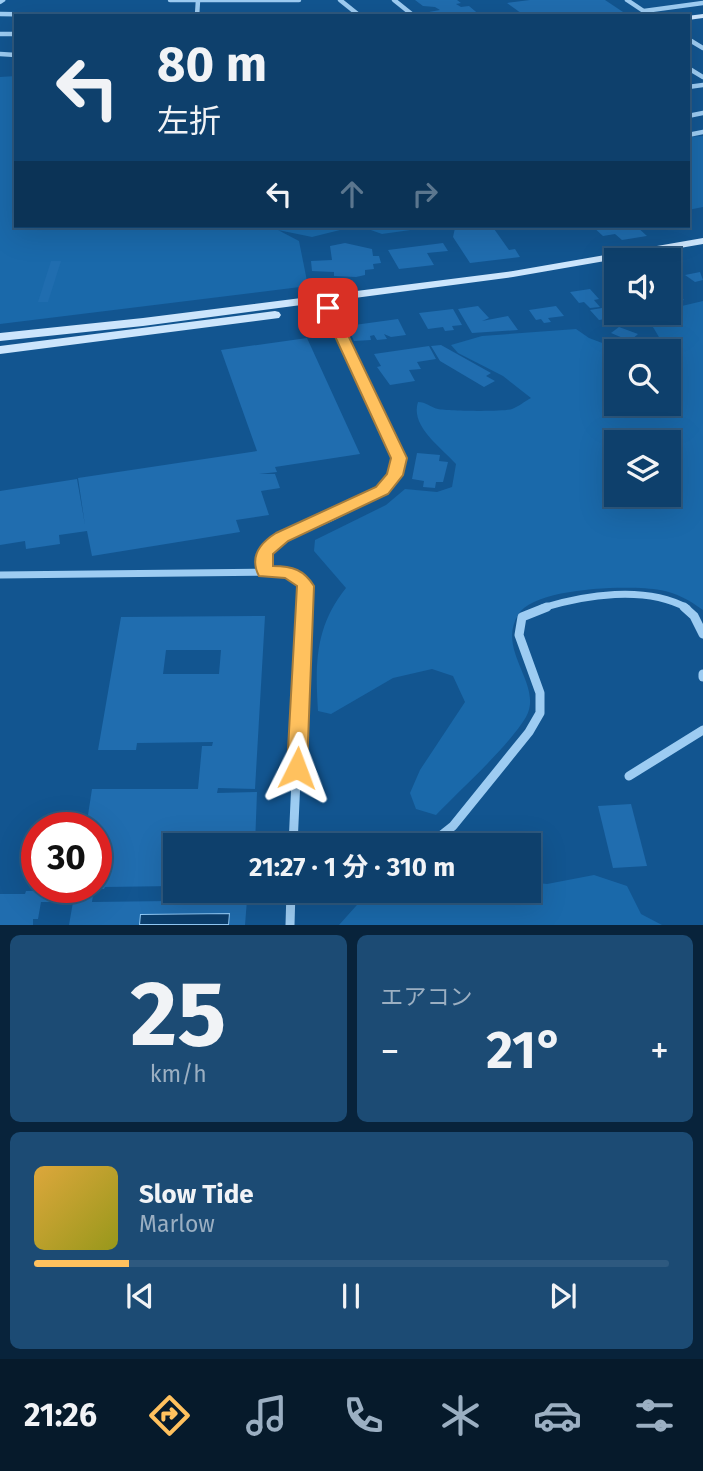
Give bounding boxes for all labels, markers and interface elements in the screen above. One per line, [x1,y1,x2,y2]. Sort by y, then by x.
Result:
text: 80 m [157,35,267,94]
icon: left [42,42,133,133]
text: 左折 [157,102,221,140]
icon: left [260,175,298,213]
icon: ahead [333,175,371,213]
icon: right [406,175,444,213]
map controls [604,248,681,507]
button: sound [604,248,681,325]
pin [298,278,358,338]
icon: arrive [309,289,347,327]
button: search [604,339,681,416]
button: layers [604,430,681,507]
position arrow [260,731,334,805]
speed limit sign: 30 [21,812,112,903]
text: 21:27 · 1 分 · 310 m [249,852,455,883]
text: 25 [130,960,226,1069]
text: エアコン [381,983,473,1011]
text: 21° [486,1019,563,1082]
text: − [381,1028,400,1074]
text: + [650,1028,669,1074]
text: km/h [150,1060,207,1088]
text: Slow Tide [139,1179,254,1210]
text: Marlow [139,1210,215,1238]
icon: previous [121,1277,159,1315]
icon: pause [332,1277,370,1315]
icon: next [544,1277,582,1315]
icon: directions [145,1391,194,1440]
icon: music [242,1391,291,1440]
icon: phone [339,1391,388,1440]
icon: climate [436,1391,485,1440]
icon: car [533,1391,582,1440]
icon: filters [630,1391,679,1440]
text: 21:26 [24,1396,97,1434]

